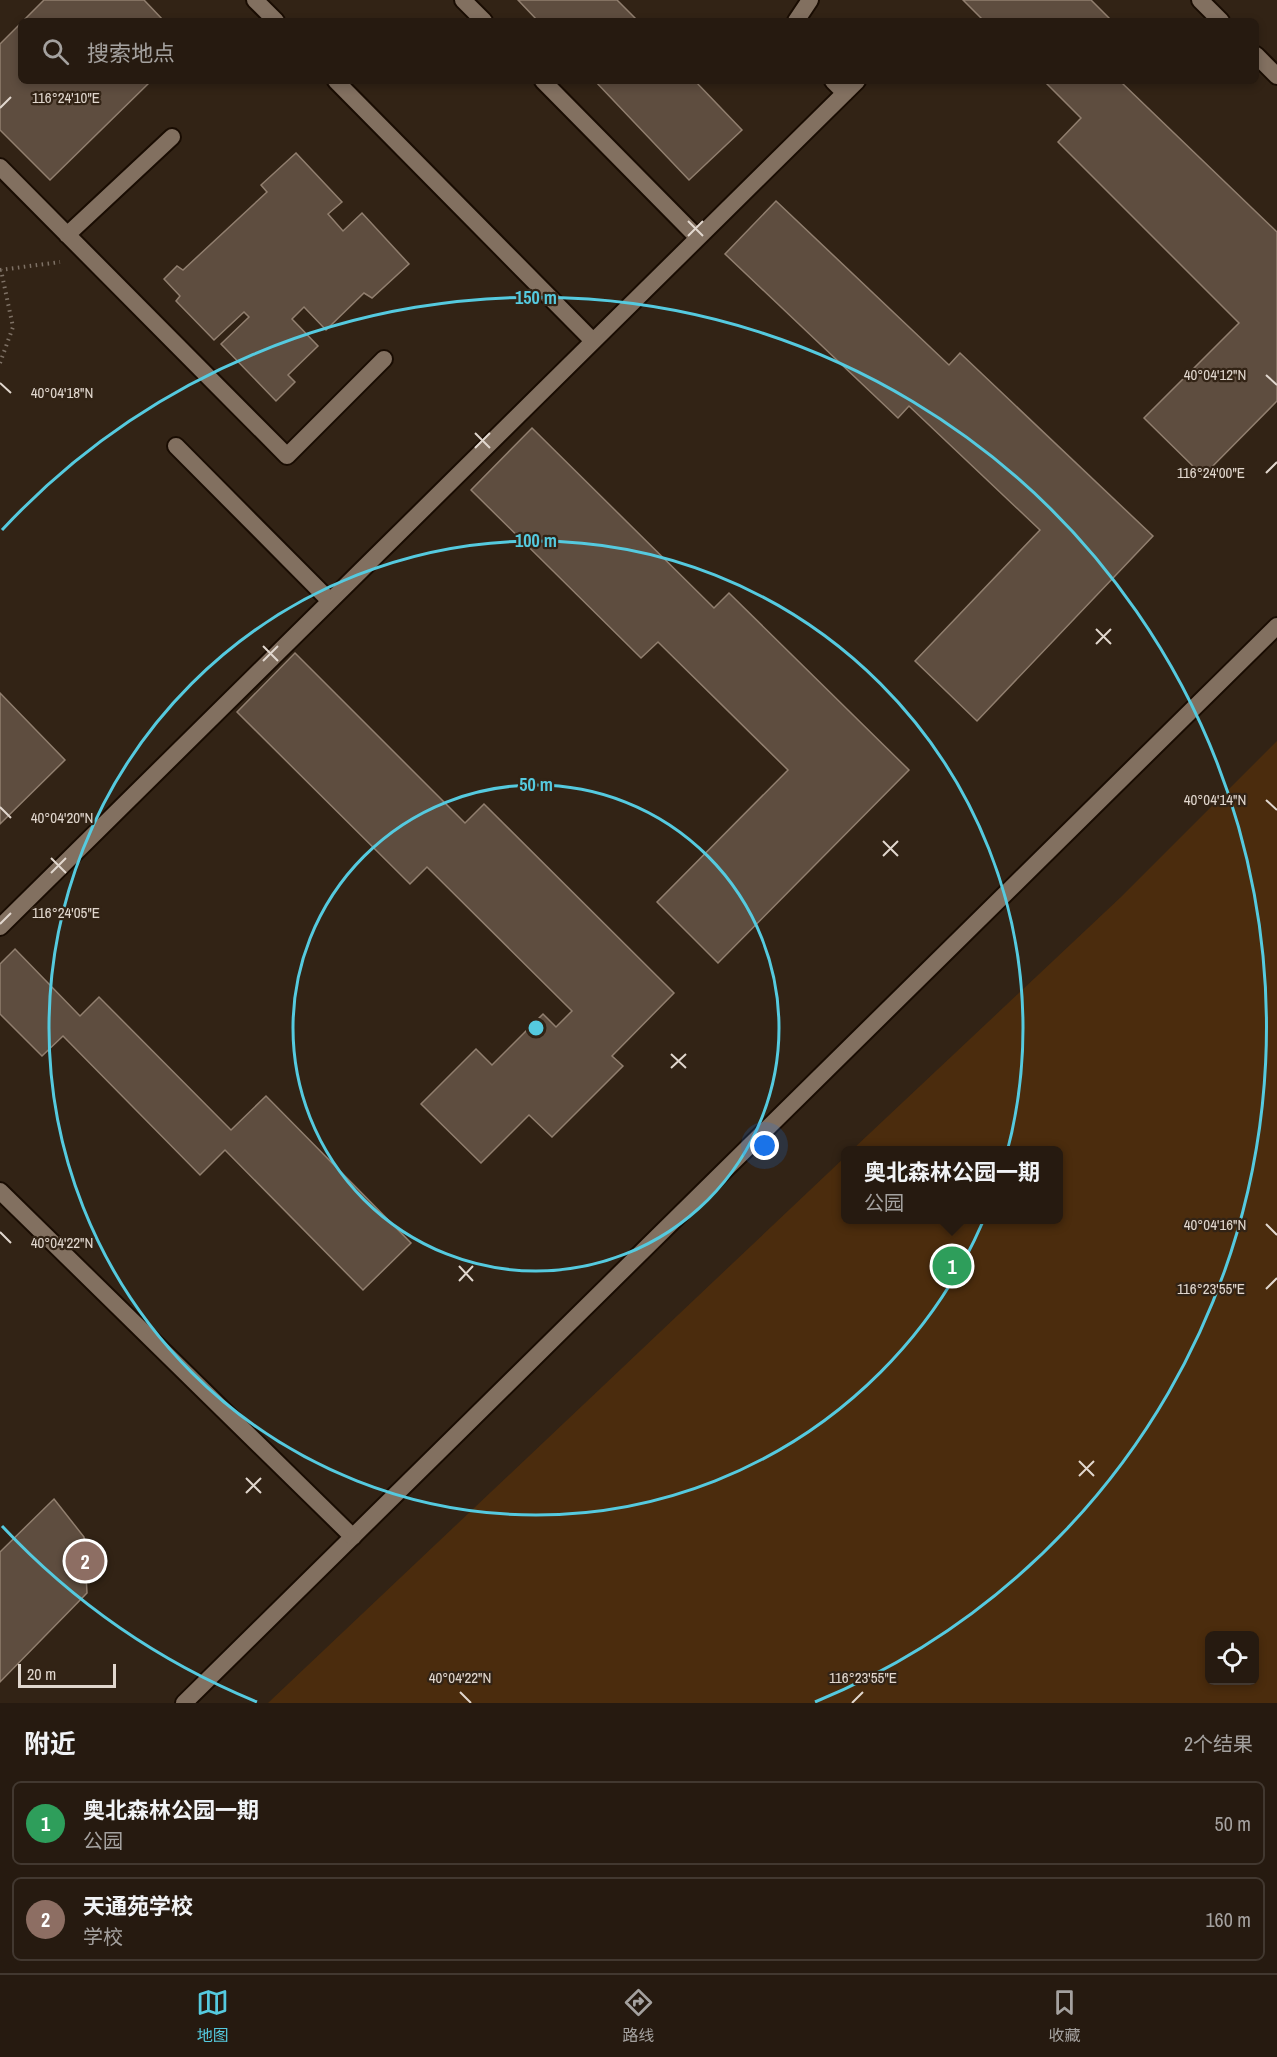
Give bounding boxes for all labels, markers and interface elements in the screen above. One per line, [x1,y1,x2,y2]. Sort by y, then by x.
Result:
search box [18,18,1259,84]
icon: search [39,35,72,68]
text: 搜索地点 [87,38,175,68]
text: 116°24'10"E [32,87,100,108]
text: 150 m [515,285,557,310]
text: 40°04'12"N [1184,364,1246,385]
text: 40°04'18"N [31,382,93,403]
text: 116°24'00"E [1177,462,1245,483]
text: 100 m [515,528,557,553]
text: 50 m [519,772,553,797]
text: 40°04'14"N [1184,789,1246,810]
text: 40°04'20"N [31,807,93,828]
text: 116°24'05"E [32,902,100,923]
centre of rings [526,1018,546,1038]
your location [750,1131,779,1160]
popup [841,1146,1063,1224]
text: 奥北森林公园一期 [864,1157,1040,1187]
text: 公园 [864,1189,904,1216]
text: 40°04'16"N [1184,1214,1246,1235]
text: 40°04'22"N [31,1232,93,1253]
pin: 1 [932,1244,972,1288]
text: 116°23'55"E [1177,1278,1245,1299]
pin: 2 [66,1538,104,1584]
map controls [1205,1631,1259,1685]
button: locate [1205,1631,1259,1685]
scale bar [18,1661,116,1688]
text: 20 m [27,1663,56,1685]
text: 40°04'22"N [429,1667,491,1688]
text: 116°23'55"E [829,1667,897,1688]
text: 附近 [24,1726,76,1761]
text: 2个结果 [1184,1730,1253,1757]
text: 奥北森林公园一期 [83,1795,259,1825]
text: 1 [41,1810,50,1837]
text: 50 m [1215,1810,1251,1837]
text: 公园 [83,1827,123,1854]
text: 天通苑学校 [83,1891,193,1921]
text: 2 [41,1906,50,1933]
text: 160 m [1205,1906,1251,1933]
text: 学校 [83,1923,123,1950]
tab: 地图 [196,1986,229,2046]
tab: 路线 [622,1986,655,2046]
tab: 收藏 [1048,1986,1081,2046]

